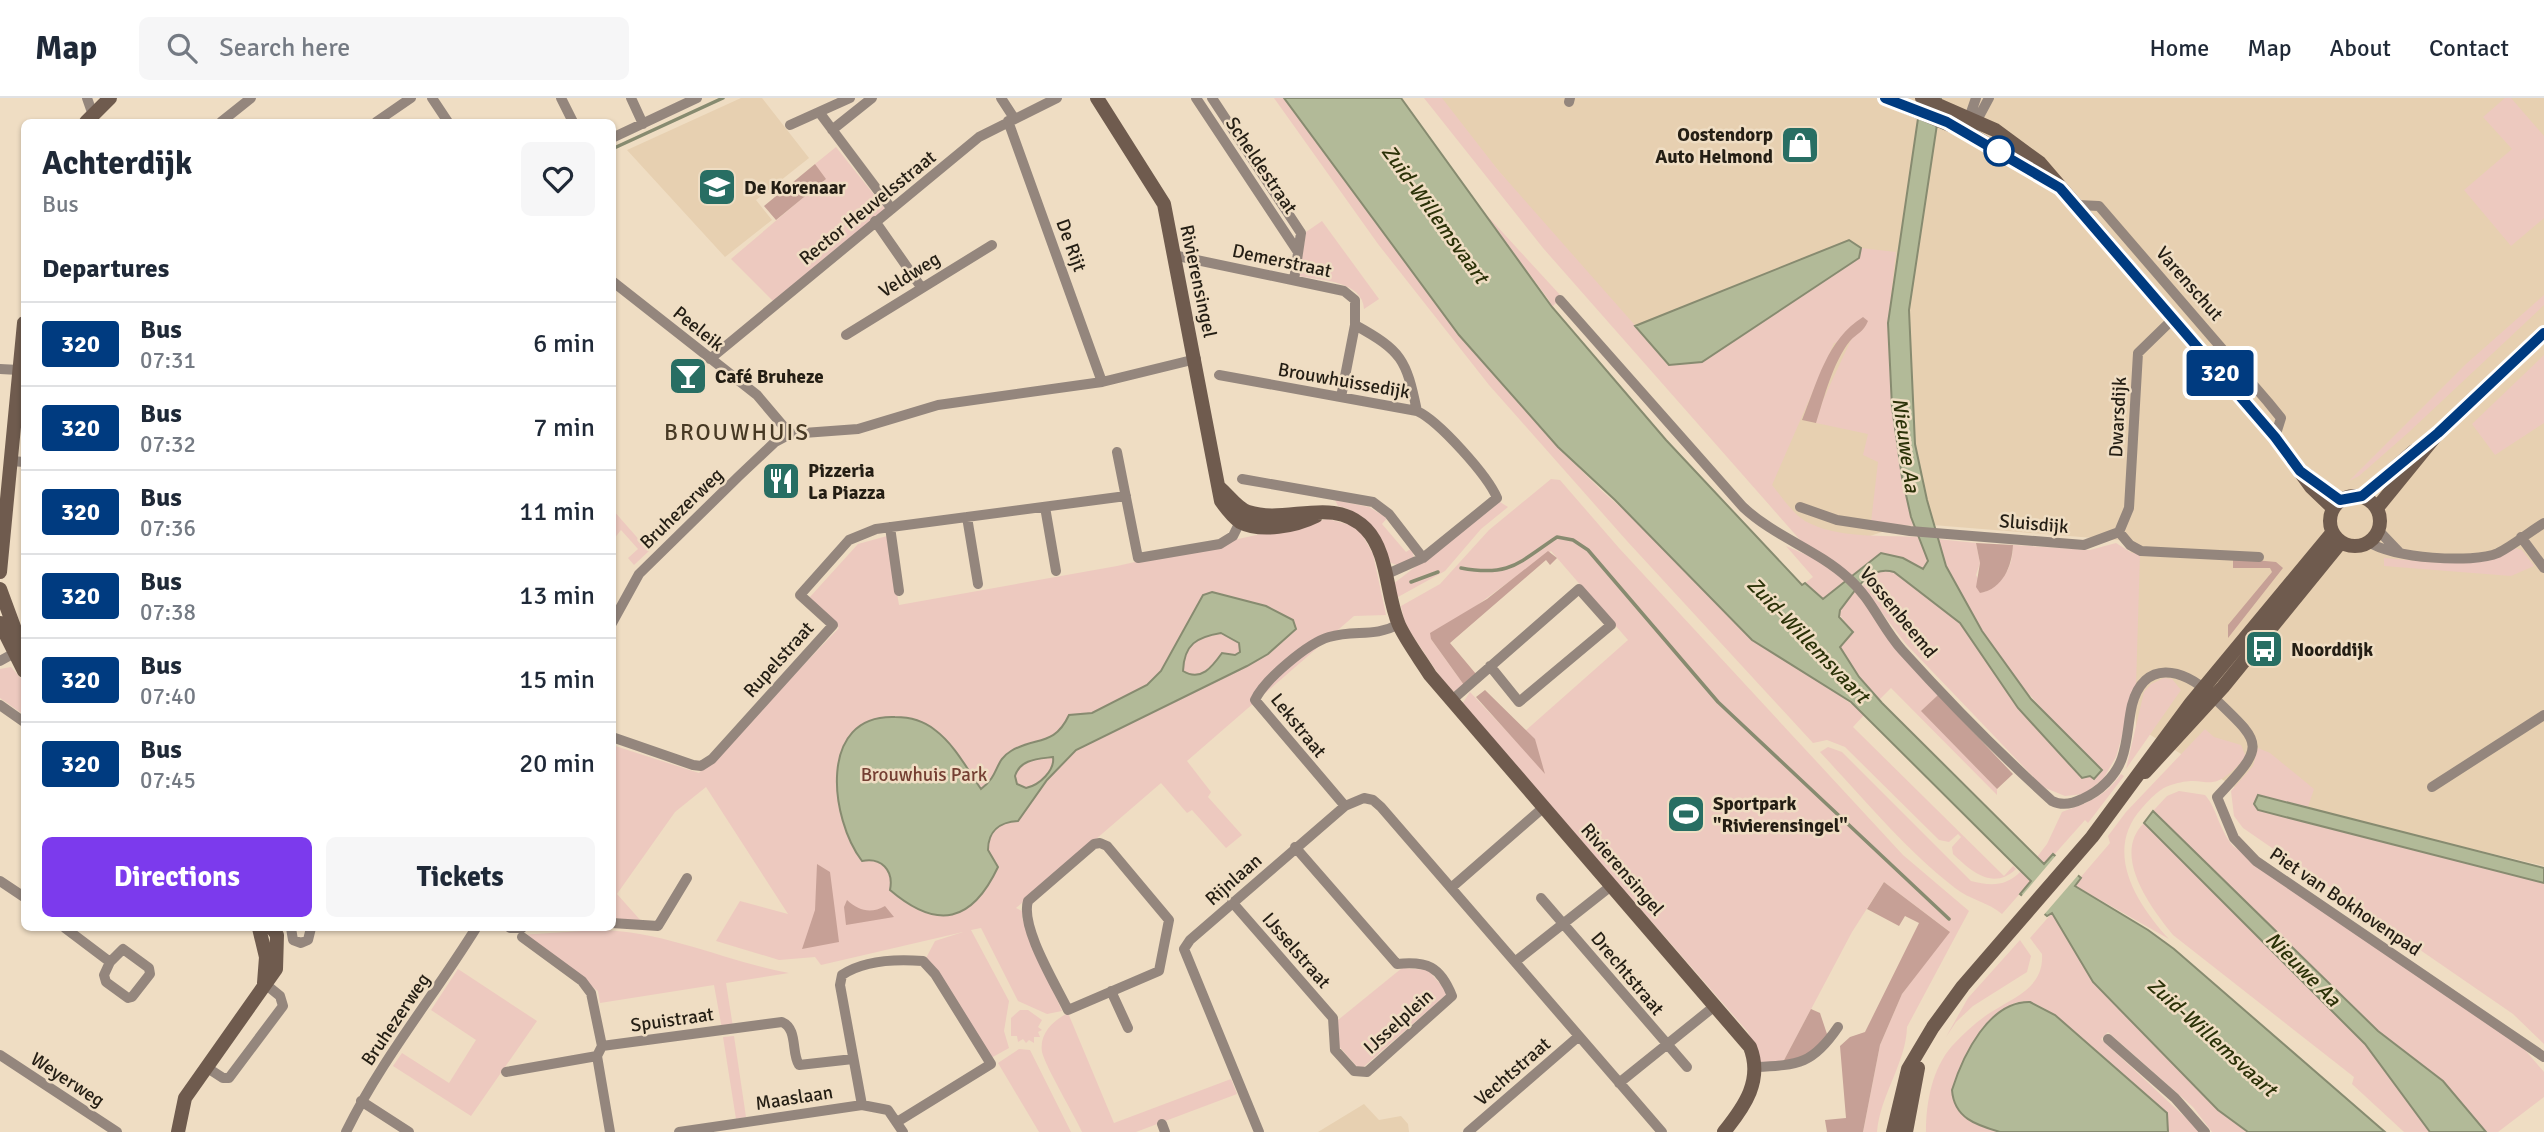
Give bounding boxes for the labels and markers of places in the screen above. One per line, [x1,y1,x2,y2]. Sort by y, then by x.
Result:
place label: Oostendorp Auto Helmond [1655,123,1773,169]
shop icon: Oostendorp Auto Helmond [1779,124,1821,166]
unlabelled marker [1984,136,2014,166]
school or university icon: De Korenaar [696,166,738,208]
place label: De Korenaar [744,176,846,200]
bar icon: Café Bruheze [667,355,709,397]
place label: Café Bruheze [715,365,824,389]
place label: Pizzeria La Piazza [808,459,886,505]
restaurant icon: Pizzeria La Piazza [760,460,802,502]
bus stop icon: Noorddijk [2243,628,2285,670]
place label: Noorddijk [2291,638,2373,662]
place label: Sportpark "Rivierensingel" [1713,792,1848,838]
sports icon: Sportpark "Rivierensingel" [1665,793,1707,835]

